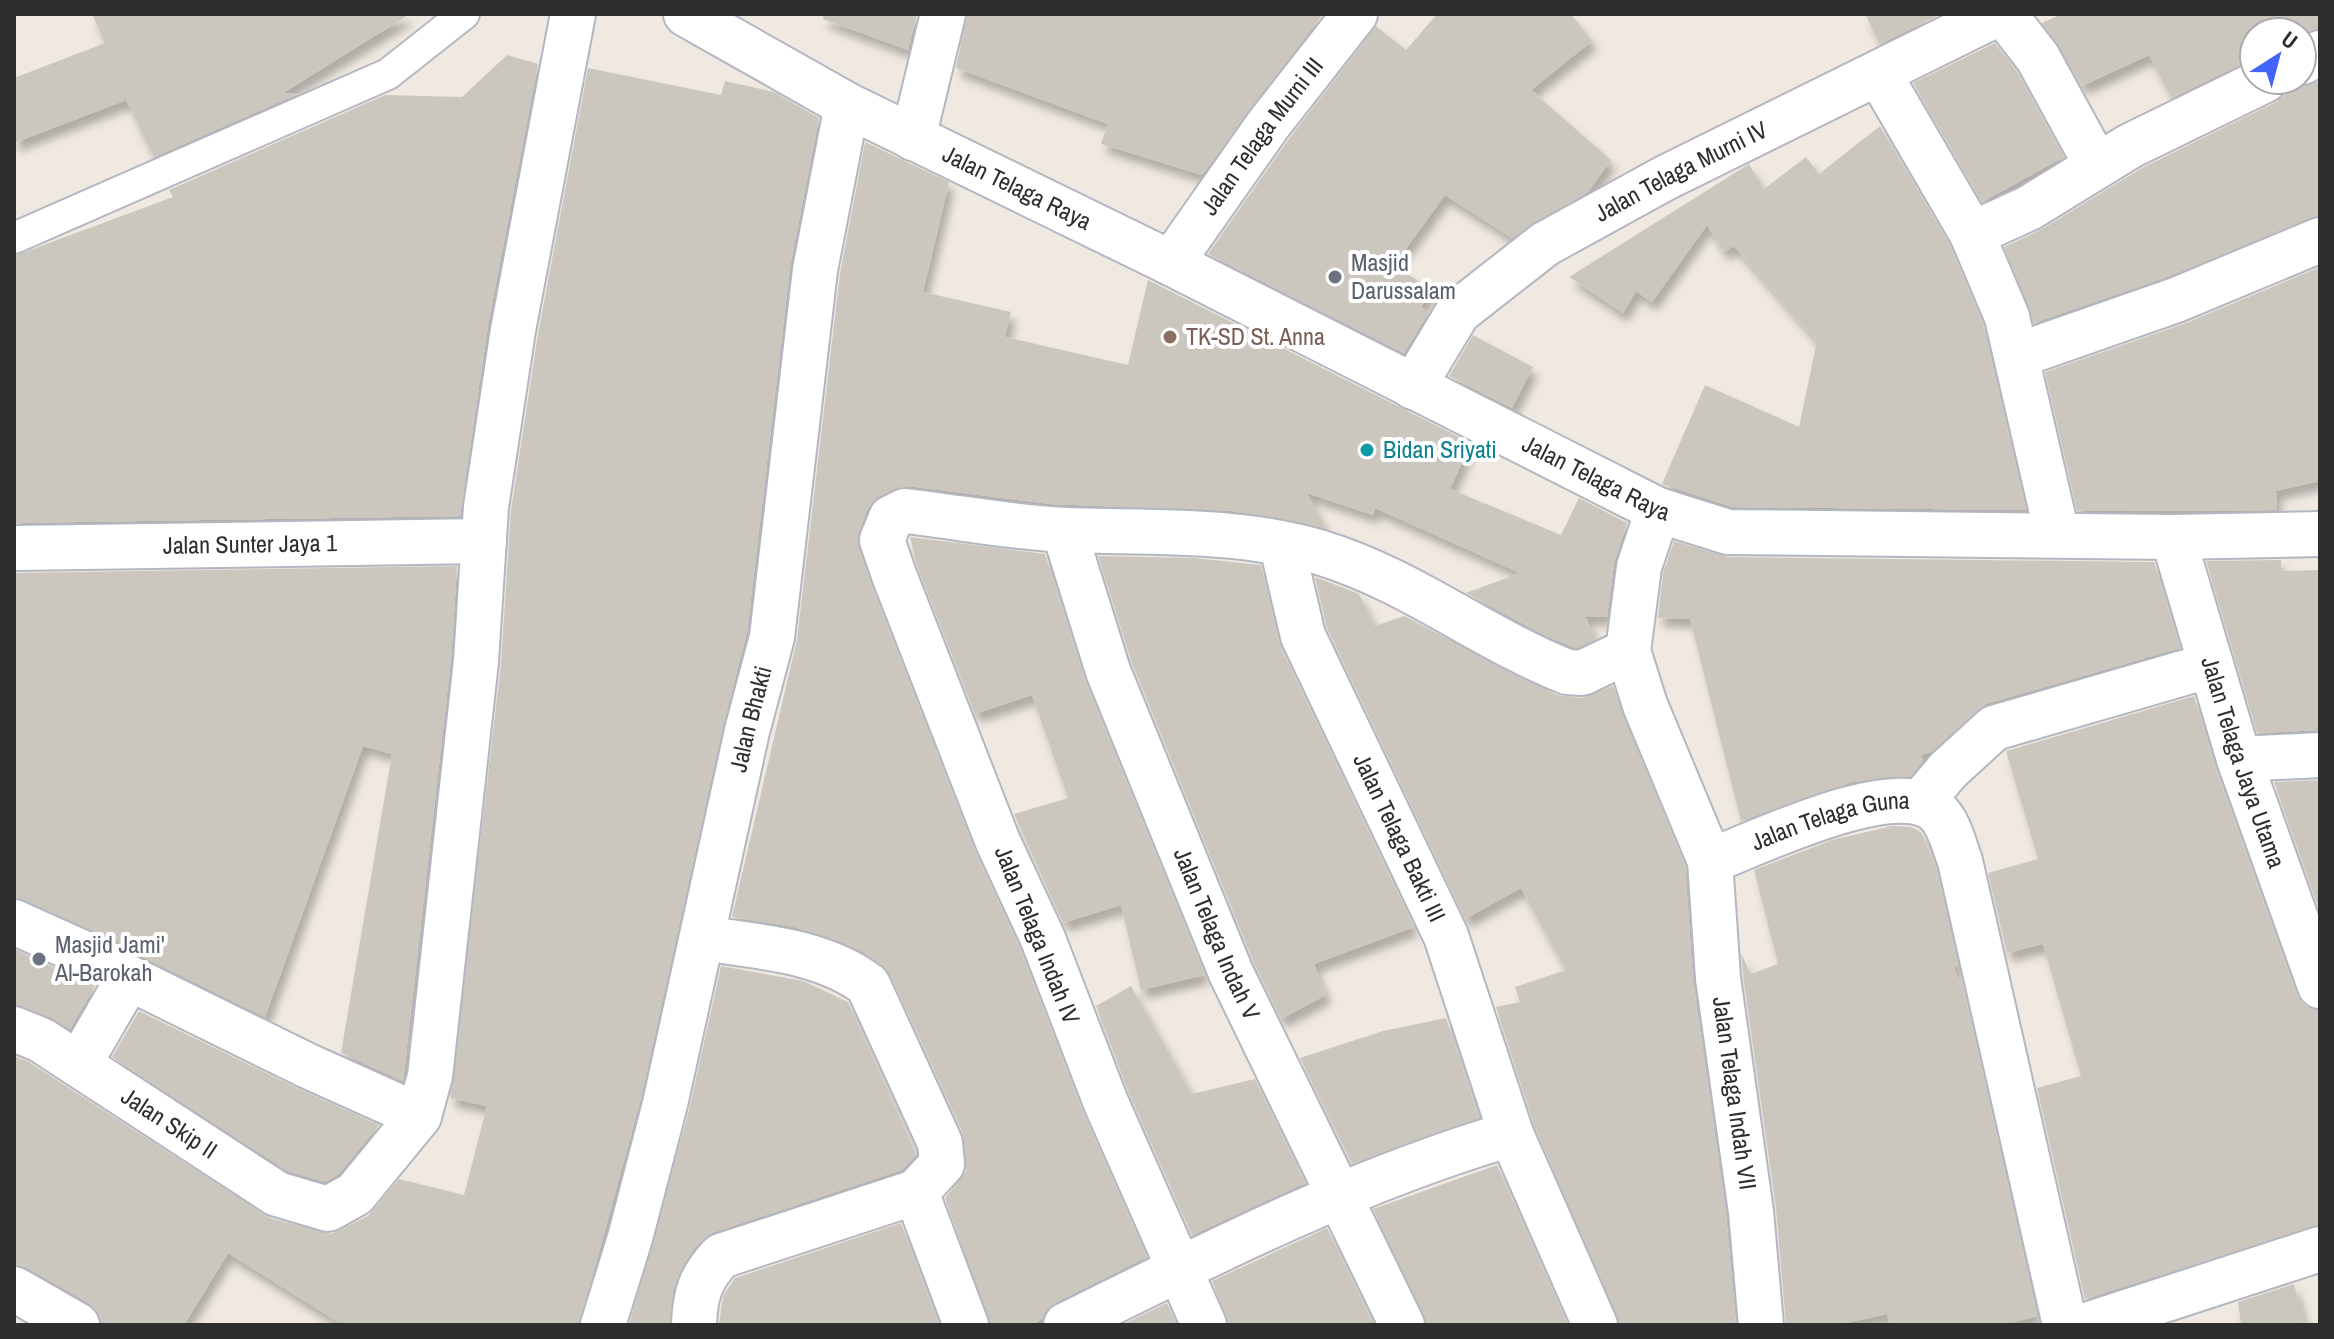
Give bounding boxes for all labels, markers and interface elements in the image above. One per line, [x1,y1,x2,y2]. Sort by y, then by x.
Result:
north arrow [2238,16,2318,96]
text: U [2276,24,2304,56]
street label: Jalan Telaga Murni III [1193,50,1330,221]
street label: Jalan Telaga Murni IV [1589,113,1772,229]
street label: Jalan Telaga Raya [938,137,1097,237]
place label: Masjid Darussalam [1351,246,1456,306]
marker: Masjid Darussalam [1326,268,1344,286]
place label: TK-SD St. Anna [1186,320,1325,352]
marker: TK-SD St. Anna [1161,328,1179,346]
street label: Jalan Telaga Raya [1517,427,1674,528]
place label: Bidan Sriyati [1383,433,1497,465]
marker: Bidan Sriyati [1358,441,1376,459]
street label: Jalan Sunter Jaya 1 [163,526,337,561]
street label: Jalan Telaga Jaya Utama [2194,653,2294,872]
street label: Jalan Bhakti [721,662,779,775]
street label: Jalan Telaga Bakti III [1346,748,1454,927]
street label: Jalan Telaga Guna [1746,784,1910,857]
street label: Jalan Telaga Indah IV [988,841,1088,1028]
street label: Jalan Telaga Indah V [1167,843,1268,1025]
place label: Masjid Jami' Al-Barokah [54,928,165,988]
marker: Masjid Jami' Al-Barokah [30,950,48,968]
street label: Jalan Telaga Indah VII [1706,994,1765,1192]
street label: Jalan Skip II [115,1080,224,1166]

